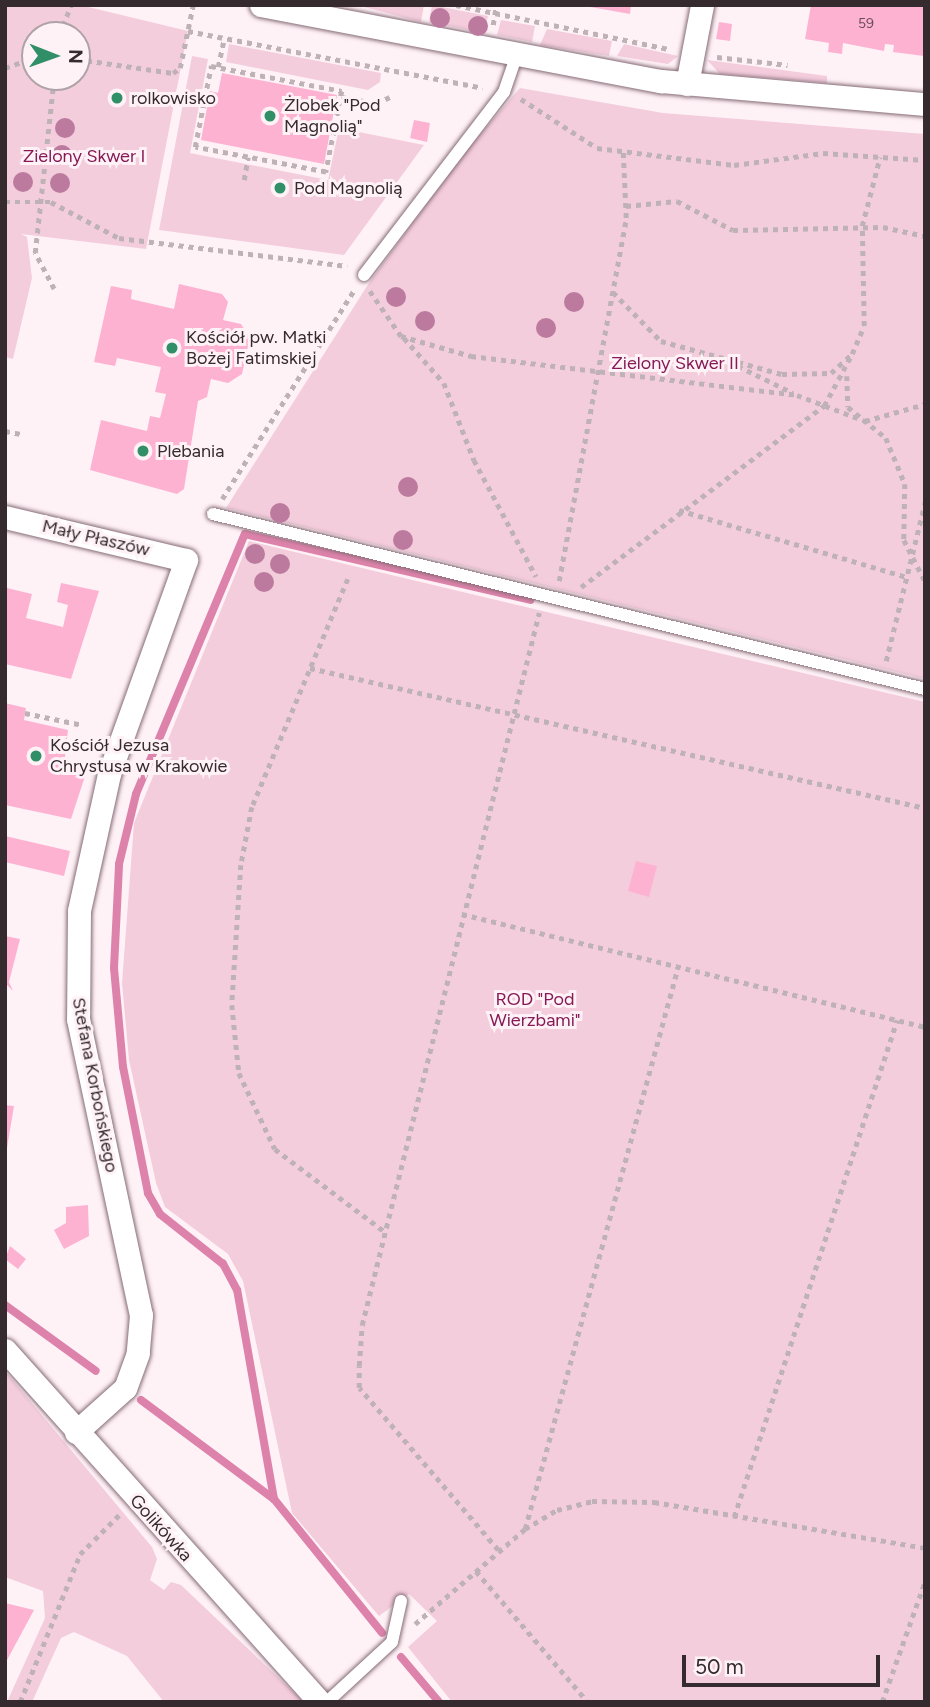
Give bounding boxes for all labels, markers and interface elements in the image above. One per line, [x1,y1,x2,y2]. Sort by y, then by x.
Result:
house number: 59 [858,16,874,32]
north arrow [21,21,91,91]
text: N [64,49,87,64]
place label: rolkowisko [131,87,216,109]
marker: rolkowisko [109,90,125,106]
place label: Żlobek "Pod Magnolią" [284,95,380,138]
marker: Żlobek "Pod Magnolią" [262,108,278,124]
park label: Zielony Skwer I [23,145,145,167]
place label: Pod Magnolią [294,177,402,199]
marker: Pod Magnolią [272,180,288,196]
place label: Kościół pw. Matki Bożej Fatimskiej [186,327,326,370]
marker: Kościół pw. Matki Bożej Fatimskiej [164,340,180,356]
park label: Zielony Skwer II [611,352,739,374]
place label: Plebania [157,440,224,462]
marker: Plebania [135,443,151,459]
street label: Mały Płaszów [40,515,152,561]
place label: Kościół Jezusa Chrystusa w Krakowie [50,735,227,778]
marker: Kościół Jezusa Chrystusa w Krakowie [28,748,44,764]
park label: ROD "Pod Wierzbami" [489,989,581,1032]
street label: Stefana Korbońskiego [67,996,123,1174]
street label: Golikówka [125,1490,197,1566]
scale bar [685,1640,883,1684]
text: 50 m [695,1654,744,1679]

